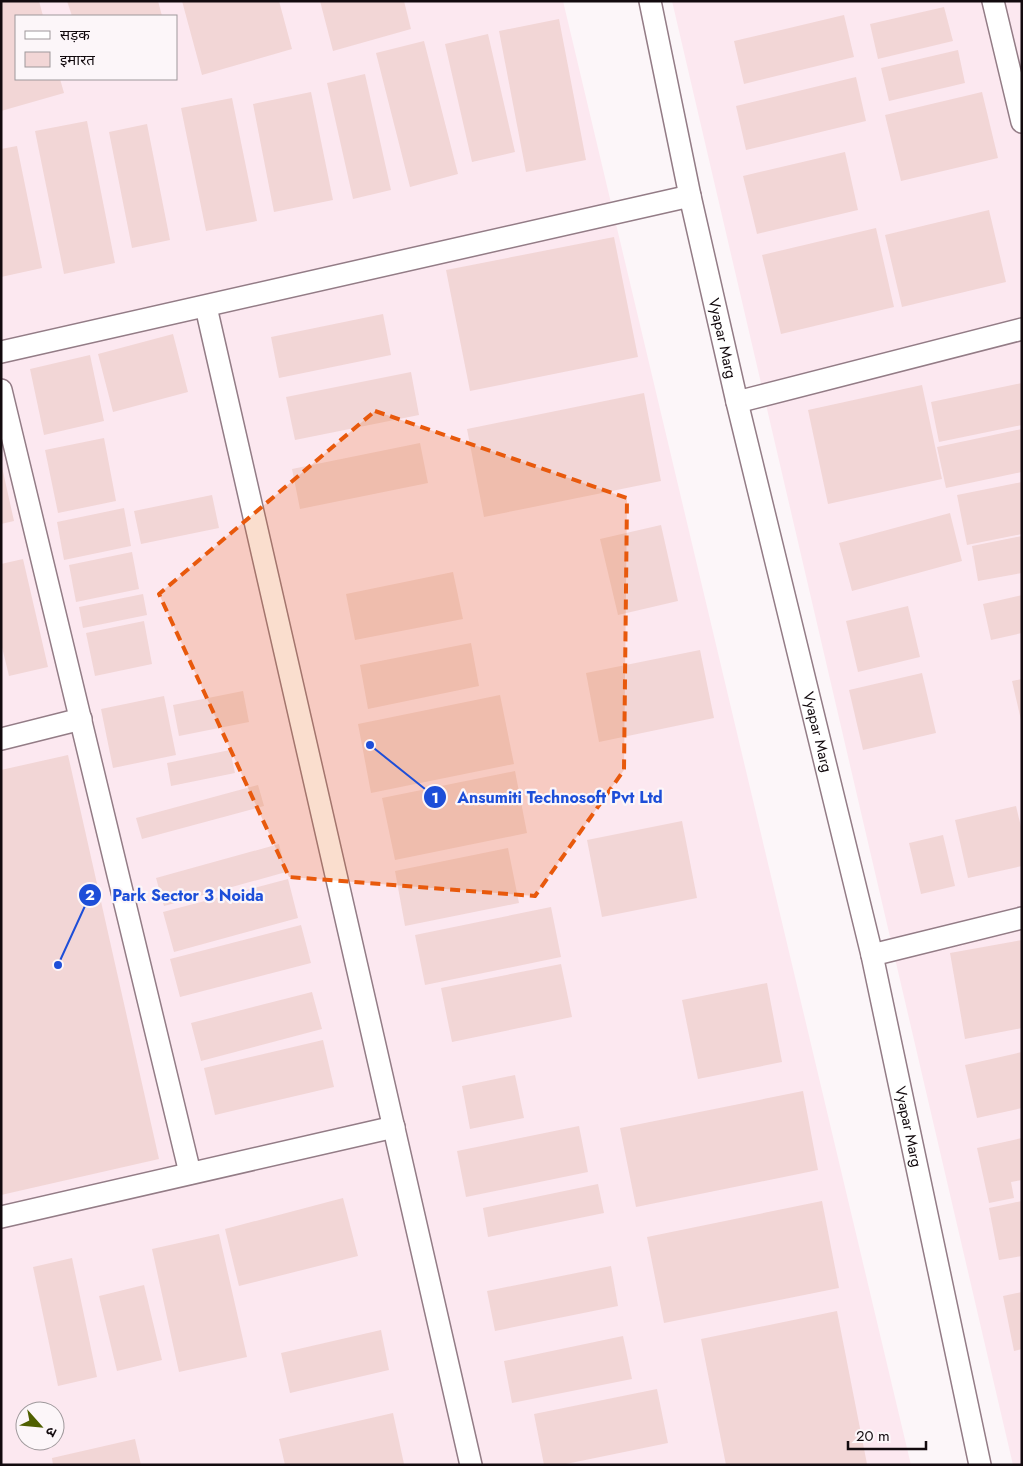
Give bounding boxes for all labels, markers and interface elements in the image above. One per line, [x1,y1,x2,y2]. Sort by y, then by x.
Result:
legend [15,15,178,80]
text: सड़क [60,24,90,46]
text: इमारत [60,49,95,71]
street label: Vyapar Marg [703,296,742,381]
street label: Vyapar Marg [797,689,838,774]
callout: Ansumiti Technosoft Pvt Ltd [422,782,672,813]
text: Ansumiti Technosoft Pvt Ltd [456,786,663,809]
text: 1 [431,787,439,809]
callout: Park Sector 3 Noida [77,879,274,910]
text: 2 [85,884,95,906]
text: Park Sector 3 Noida [112,884,264,907]
street label: Vyapar Marg [889,1084,928,1169]
north arrow [15,1401,65,1451]
scale bar [848,1418,926,1450]
text: उ [40,1424,62,1441]
text: 20 m [856,1425,890,1447]

